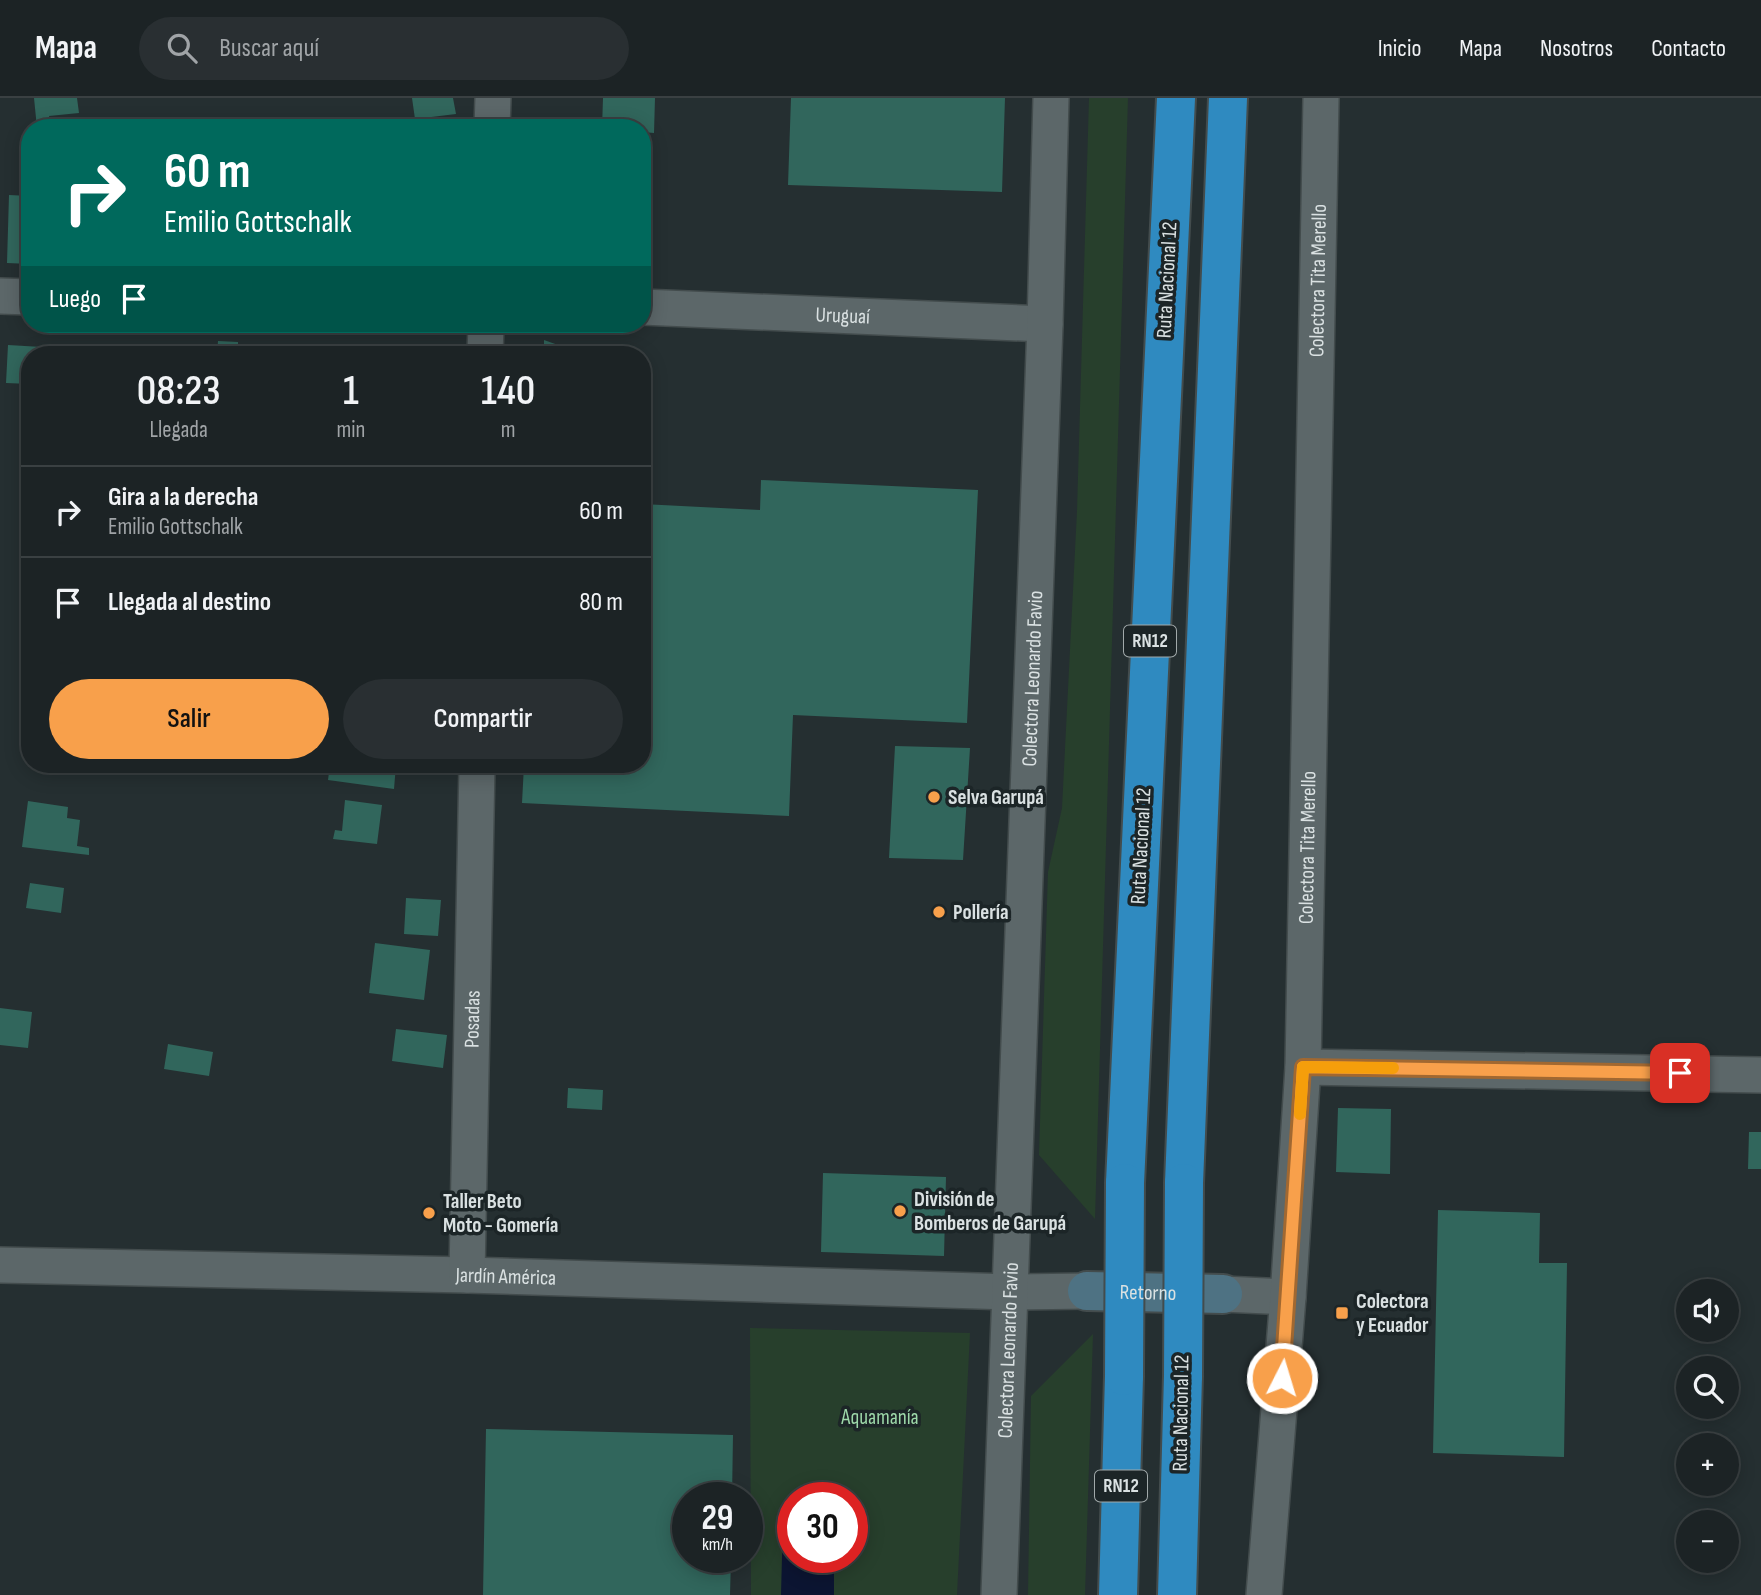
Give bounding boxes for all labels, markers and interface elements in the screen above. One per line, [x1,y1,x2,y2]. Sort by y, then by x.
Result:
search box [139,17,629,80]
text: Mapa [35,28,97,68]
icon: search [163,29,201,67]
text: Buscar aquí [219,33,319,64]
text: Inicio [1378,34,1421,63]
text: Mapa [1459,34,1502,63]
text: Nosotros [1540,34,1613,63]
text: Contacto [1651,34,1726,63]
text: 60 m [164,143,251,202]
icon: right [49,147,140,238]
text: Emilio Gottschalk [164,203,352,242]
street label: Colectora Tita Merello [1304,204,1332,357]
street label: Ruta Nacional 12 [1151,221,1183,339]
icon: arrive [115,280,153,318]
text: Luego [49,284,101,315]
street label: Uruguaí [815,302,871,329]
text: 08:23 [137,366,221,417]
text: 1 [343,366,359,417]
text: 140 [481,366,535,417]
text: Llegada [150,416,208,444]
text: min [336,416,365,444]
text: m [501,416,516,444]
text: Gira a la derecha [108,482,258,513]
icon: right [49,493,87,531]
text: 60 m [579,496,623,527]
text: Emilio Gottschalk [108,513,243,541]
icon: arrive [49,584,87,622]
text: Llegada al destino [108,587,271,618]
text: 80 m [579,587,623,618]
street label: Colectora Leonardo Favio [1016,590,1048,767]
road number: RN12 [1124,626,1176,656]
button: Salir [49,679,329,759]
button: Compartir [343,679,623,759]
street label: Colectora Tita Merello [1293,771,1321,924]
place label: Selva Garupá [948,785,1044,810]
street label: Ruta Nacional 12 [1125,787,1157,905]
marker: Selva Garupá [926,789,942,805]
place label: Pollería [953,900,1008,925]
marker: Pollería [931,904,947,920]
street label: Posadas [459,990,485,1048]
pin [1650,1043,1710,1103]
icon: arrive [1661,1054,1699,1092]
place label: División de Bomberos de Garupá [914,1187,1066,1236]
place label: Taller Beto Moto - Gomería [443,1189,558,1238]
marker: División de Bomberos de Garupá [892,1203,908,1219]
marker: Taller Beto Moto - Gomería [421,1205,437,1221]
street label: Jardín América [454,1262,557,1290]
street label: Colectora Leonardo Favio [992,1262,1024,1439]
street label: Retorno [1119,1279,1177,1305]
map controls [1676,1279,1739,1573]
button: sound [1676,1279,1739,1342]
place label: Colectora y Ecuador [1356,1289,1429,1338]
marker: Colectora y Ecuador [1334,1305,1350,1321]
position arrow [1245,1341,1319,1415]
street label: Ruta Nacional 12 [1167,1355,1195,1471]
button: search [1676,1356,1739,1419]
park label: Aquamanía [840,1405,919,1430]
button: + [1676,1433,1739,1496]
road number: RN12 [1095,1470,1147,1502]
speed limit sign: 30 [777,1482,868,1573]
text: 29 [702,1497,733,1540]
button: − [1676,1510,1739,1573]
text: km/h [702,1534,733,1555]

